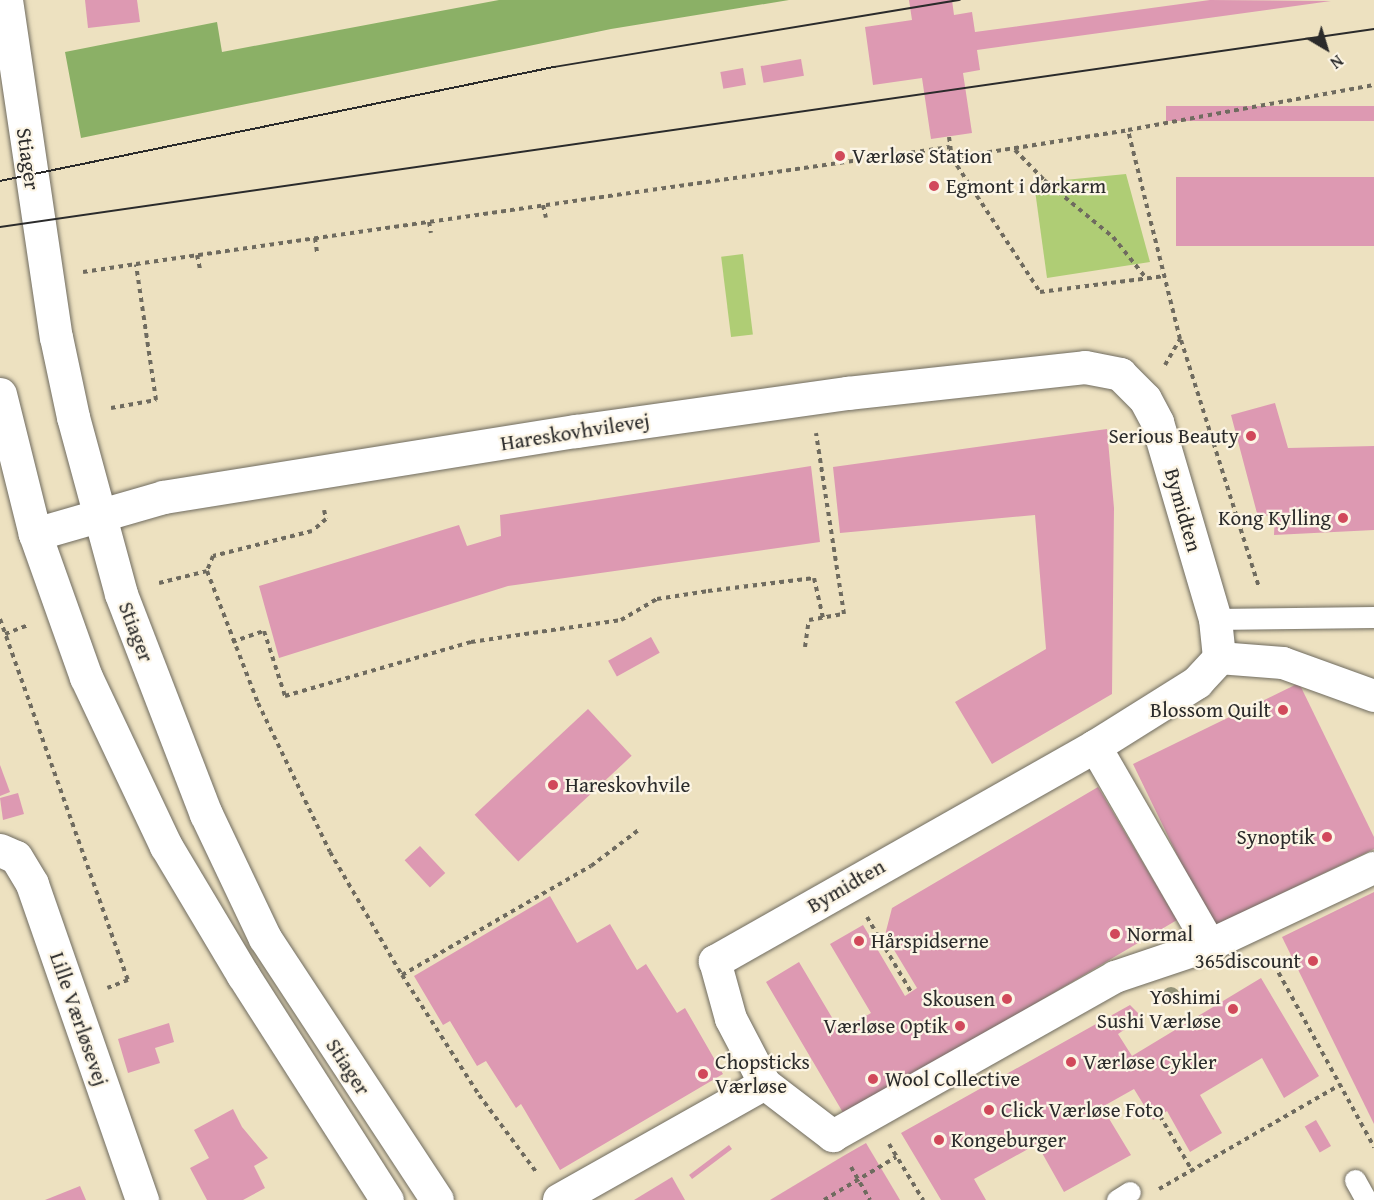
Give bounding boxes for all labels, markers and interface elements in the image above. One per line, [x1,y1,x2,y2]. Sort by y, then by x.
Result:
north arrow [1296,18,1356,78]
text: N [1325,49,1349,75]
street label: Stiager [11,126,45,192]
place label: Værløse Station [852,143,992,169]
marker: Værløse Station [833,149,847,163]
place label: Egmont i dørkarm [946,173,1106,199]
marker: Egmont i dørkarm [927,179,941,193]
street label: Hareskovhvilevej [499,408,651,456]
place label: Serious Beauty [1108,423,1239,449]
marker: Serious Beauty [1244,429,1258,443]
street label: Bymidten [1159,465,1207,555]
place label: Kong Kylling [1218,505,1331,531]
marker: Kong Kylling [1336,511,1350,525]
street label: Stiager [113,598,159,666]
place label: Blossom Quilt [1150,697,1271,723]
marker: Blossom Quilt [1276,703,1290,717]
place label: Hareskovhvile [565,772,690,798]
marker: Hareskovhvile [546,778,560,792]
place label: Synoptik [1236,824,1315,850]
marker: Synoptik [1320,830,1334,844]
street label: Bymidten [803,854,889,918]
place label: Normal [1127,921,1193,947]
marker: Normal [1108,927,1122,941]
place label: Hårspidserne [871,928,989,954]
marker: Hårspidserne [852,934,866,948]
place label: 365discount [1195,948,1301,974]
street label: Lille Værløsevej [44,949,114,1089]
marker: 365discount [1306,954,1320,968]
place label: Yoshimi Sushi Værløse [1097,984,1221,1034]
place label: Skousen [922,986,995,1012]
marker: Skousen [1000,992,1014,1006]
marker: Yoshimi Sushi Værløse [1226,1002,1240,1016]
place label: Værløse Optik [823,1013,948,1039]
marker: Værløse Optik [953,1019,967,1033]
street label: Stiager [320,1034,376,1100]
place label: Chopsticks Værløse [715,1049,810,1099]
place label: Værløse Cykler [1083,1049,1217,1075]
marker: Værløse Cykler [1064,1055,1078,1069]
place label: Wool Collective [885,1066,1020,1092]
marker: Chopsticks Værløse [696,1067,710,1081]
marker: Wool Collective [866,1072,880,1086]
place label: Click Værløse Foto [1001,1097,1163,1123]
marker: Click Værløse Foto [982,1103,996,1117]
place label: Kongeburger [951,1127,1066,1153]
marker: Kongeburger [932,1133,946,1147]

